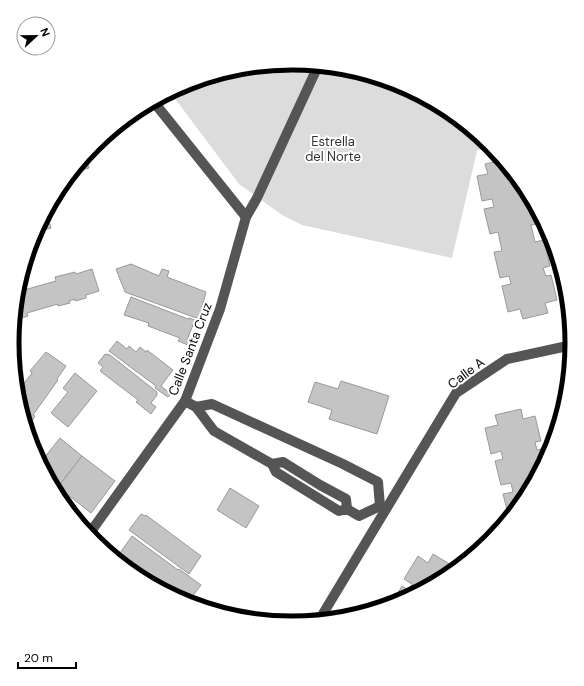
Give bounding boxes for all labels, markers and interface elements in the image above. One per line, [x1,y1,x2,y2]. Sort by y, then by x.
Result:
north arrow [16,16,56,56]
text: N [37,26,53,39]
park label: Estrella del Norte [305,133,361,165]
street label: Calle Santa Cruz [164,300,216,398]
street label: Calle A [444,353,488,392]
scale bar [18,644,76,670]
text: 20 m [24,650,53,666]

